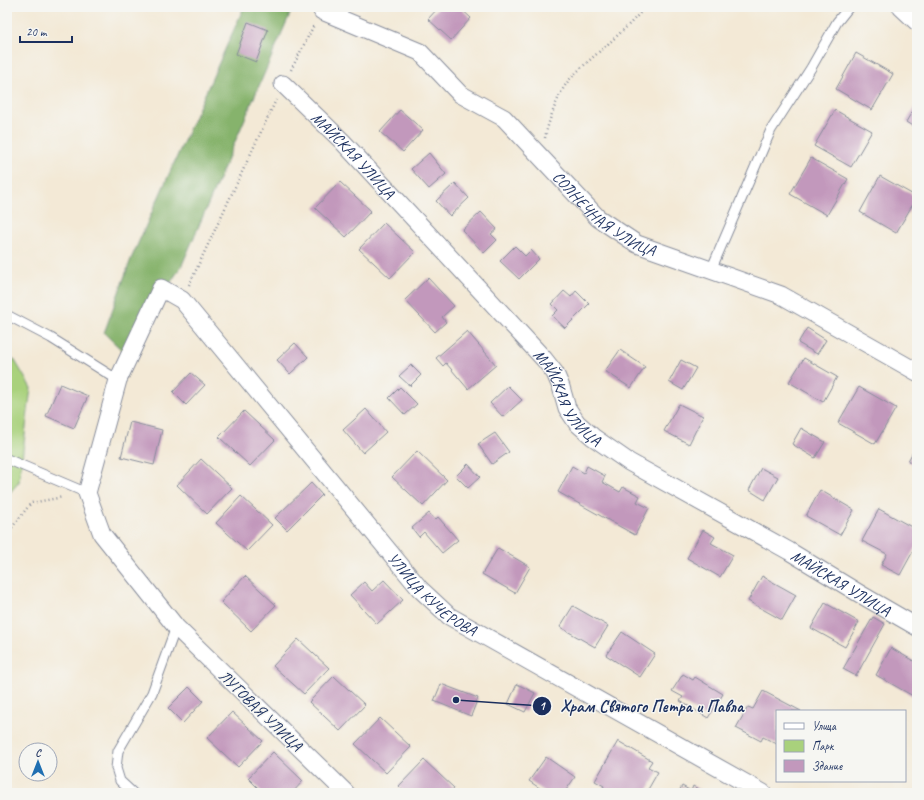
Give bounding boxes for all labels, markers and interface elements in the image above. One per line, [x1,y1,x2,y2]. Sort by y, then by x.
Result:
scale bar [20,18,72,44]
text: 20 m [26,24,48,40]
street label: МАЙСКАЯ УЛИЦА [307,108,400,204]
street label: СОЛНЕЧНАЯ УЛИЦА [548,167,659,261]
street label: МАЙСКАЯ УЛИЦА [529,345,605,451]
street label: МАЙСКАЯ УЛИЦА [787,546,895,621]
street label: УЛИЦА КУЧЕРОВА [383,549,481,641]
street label: ЛУГОВАЯ УЛИЦА [214,666,307,756]
callout: Храм Святого Петра и Павла [532,691,752,720]
text: Храм Святого Петра и Павла [560,696,745,717]
text: 1 [539,698,546,714]
legend [776,710,906,782]
text: Улица [812,718,837,734]
text: Парк [812,738,835,754]
north arrow [18,742,58,782]
text: С [35,745,42,759]
text: Здание [812,758,843,774]

